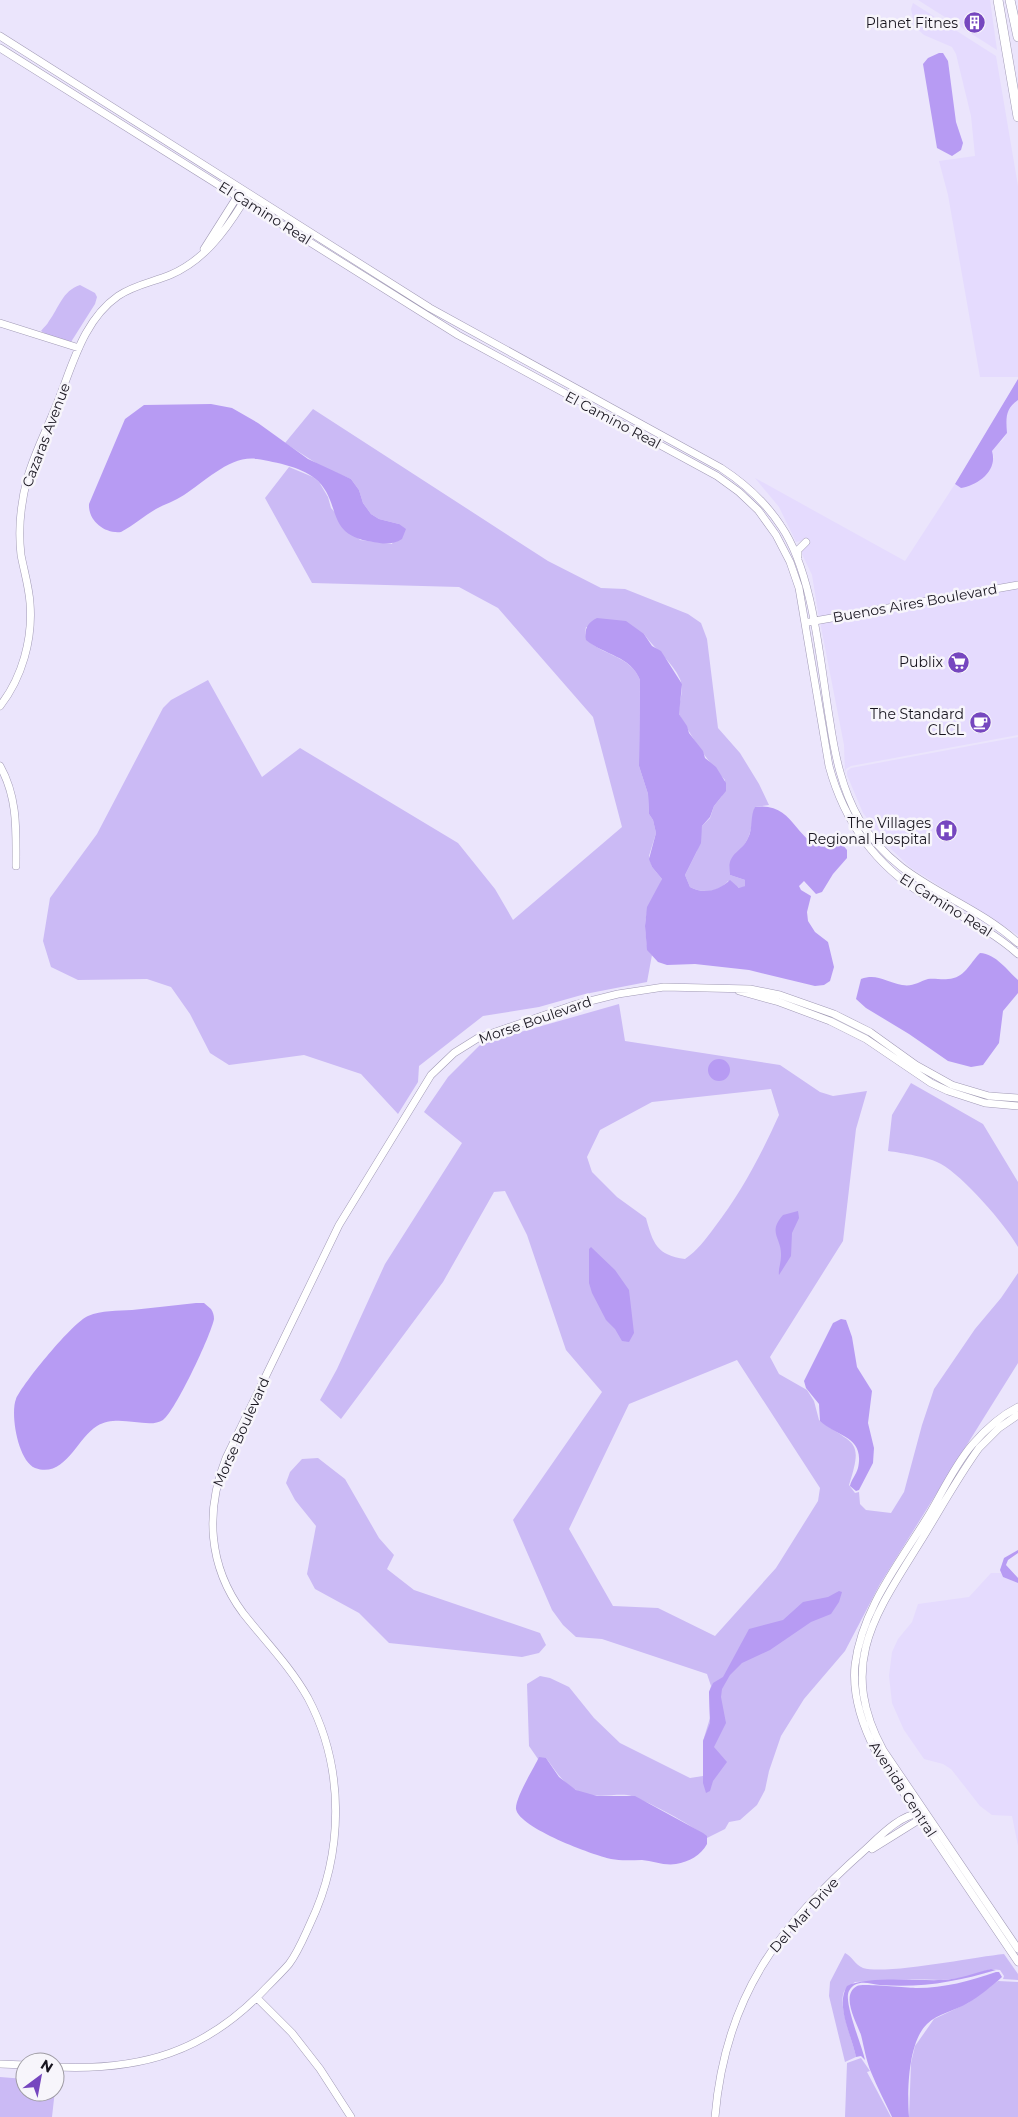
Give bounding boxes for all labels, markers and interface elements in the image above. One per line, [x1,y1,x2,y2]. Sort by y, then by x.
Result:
building icon: Planet Fitnes [962,11,986,35]
place label: Planet Fitnes [866,14,958,32]
street label: El Camino Real [215,177,315,249]
street label: Cazaras Avenue [18,380,74,490]
street label: El Camino Real [562,387,664,453]
street label: Buenos Aires Boulevard [831,580,999,626]
supermarket icon: Publix [947,650,971,674]
place label: Publix [899,653,944,671]
place label: The Standard CLCL [870,705,965,739]
cafe icon: The Standard CLCL [968,710,992,734]
place label: The Villages Regional Hospital [808,814,931,848]
hospital icon: The Villages Regional Hospital [935,819,959,843]
street label: El Camino Real [896,869,996,941]
street label: Morse Boulevard [476,992,594,1048]
street label: Morse Boulevard [209,1374,273,1490]
street label: Avenida Central [865,1738,941,1840]
street label: Del Mar Drive [766,1874,842,1956]
north arrow [15,2052,65,2102]
text: N [37,2055,56,2077]

